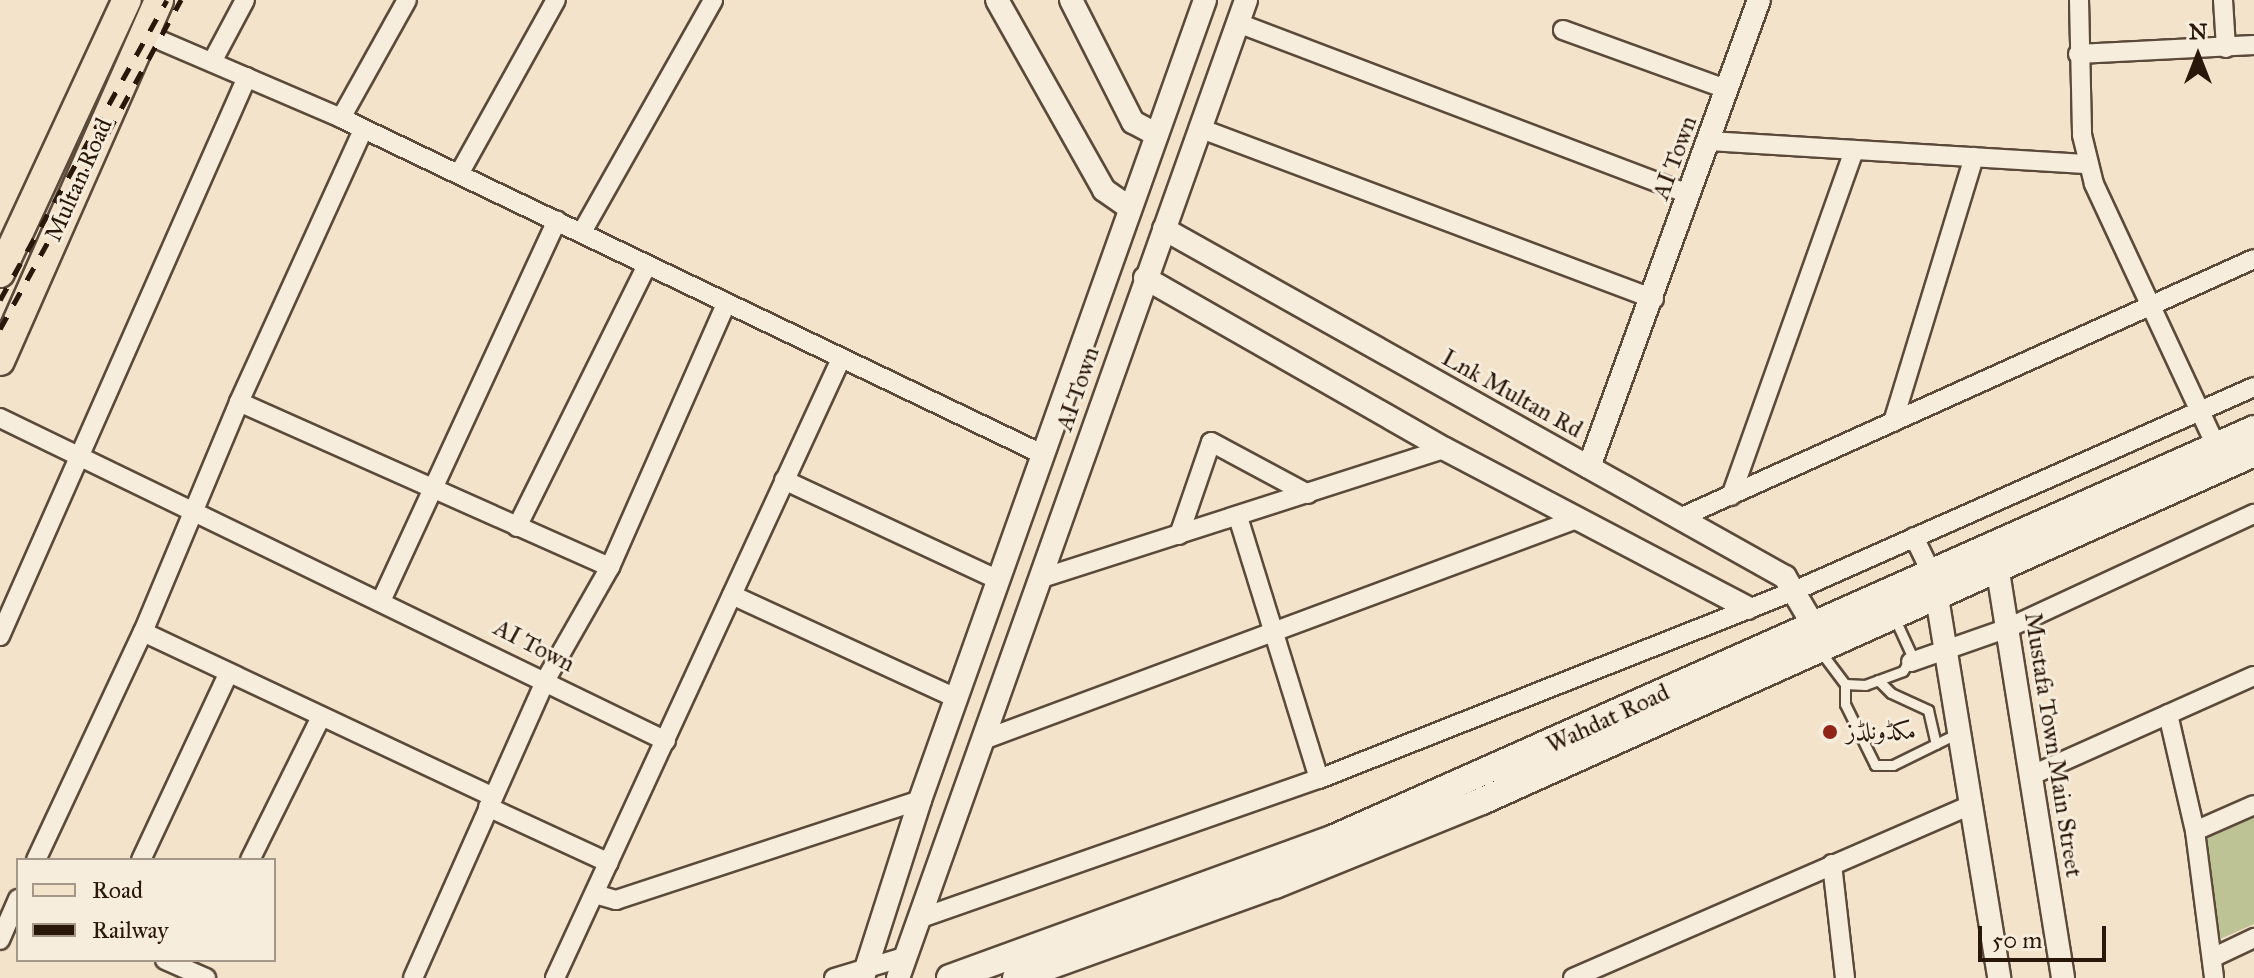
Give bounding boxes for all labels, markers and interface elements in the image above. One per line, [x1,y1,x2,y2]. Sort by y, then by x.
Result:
north arrow [2158,16,2238,96]
text: N [2189,18,2207,45]
street label: AI Town [1647,112,1703,204]
street label: Multan Road [39,114,119,246]
street label: AI Town [1050,343,1106,435]
street label: Lnk Multan Rd [1437,344,1587,444]
street label: Mustafa Town Main Street [2018,610,2088,880]
street label: AI Town [489,613,579,679]
street label: Wahdat Road [1542,678,1674,760]
place label: مکڈونلڈز [1846,718,1916,746]
marker: مکڈونلڈز [1821,723,1839,741]
legend [16,858,276,962]
text: Road [92,875,143,905]
scale bar [1982,910,2110,960]
text: Railway [92,915,169,945]
text: 50 m [1992,925,2042,955]

